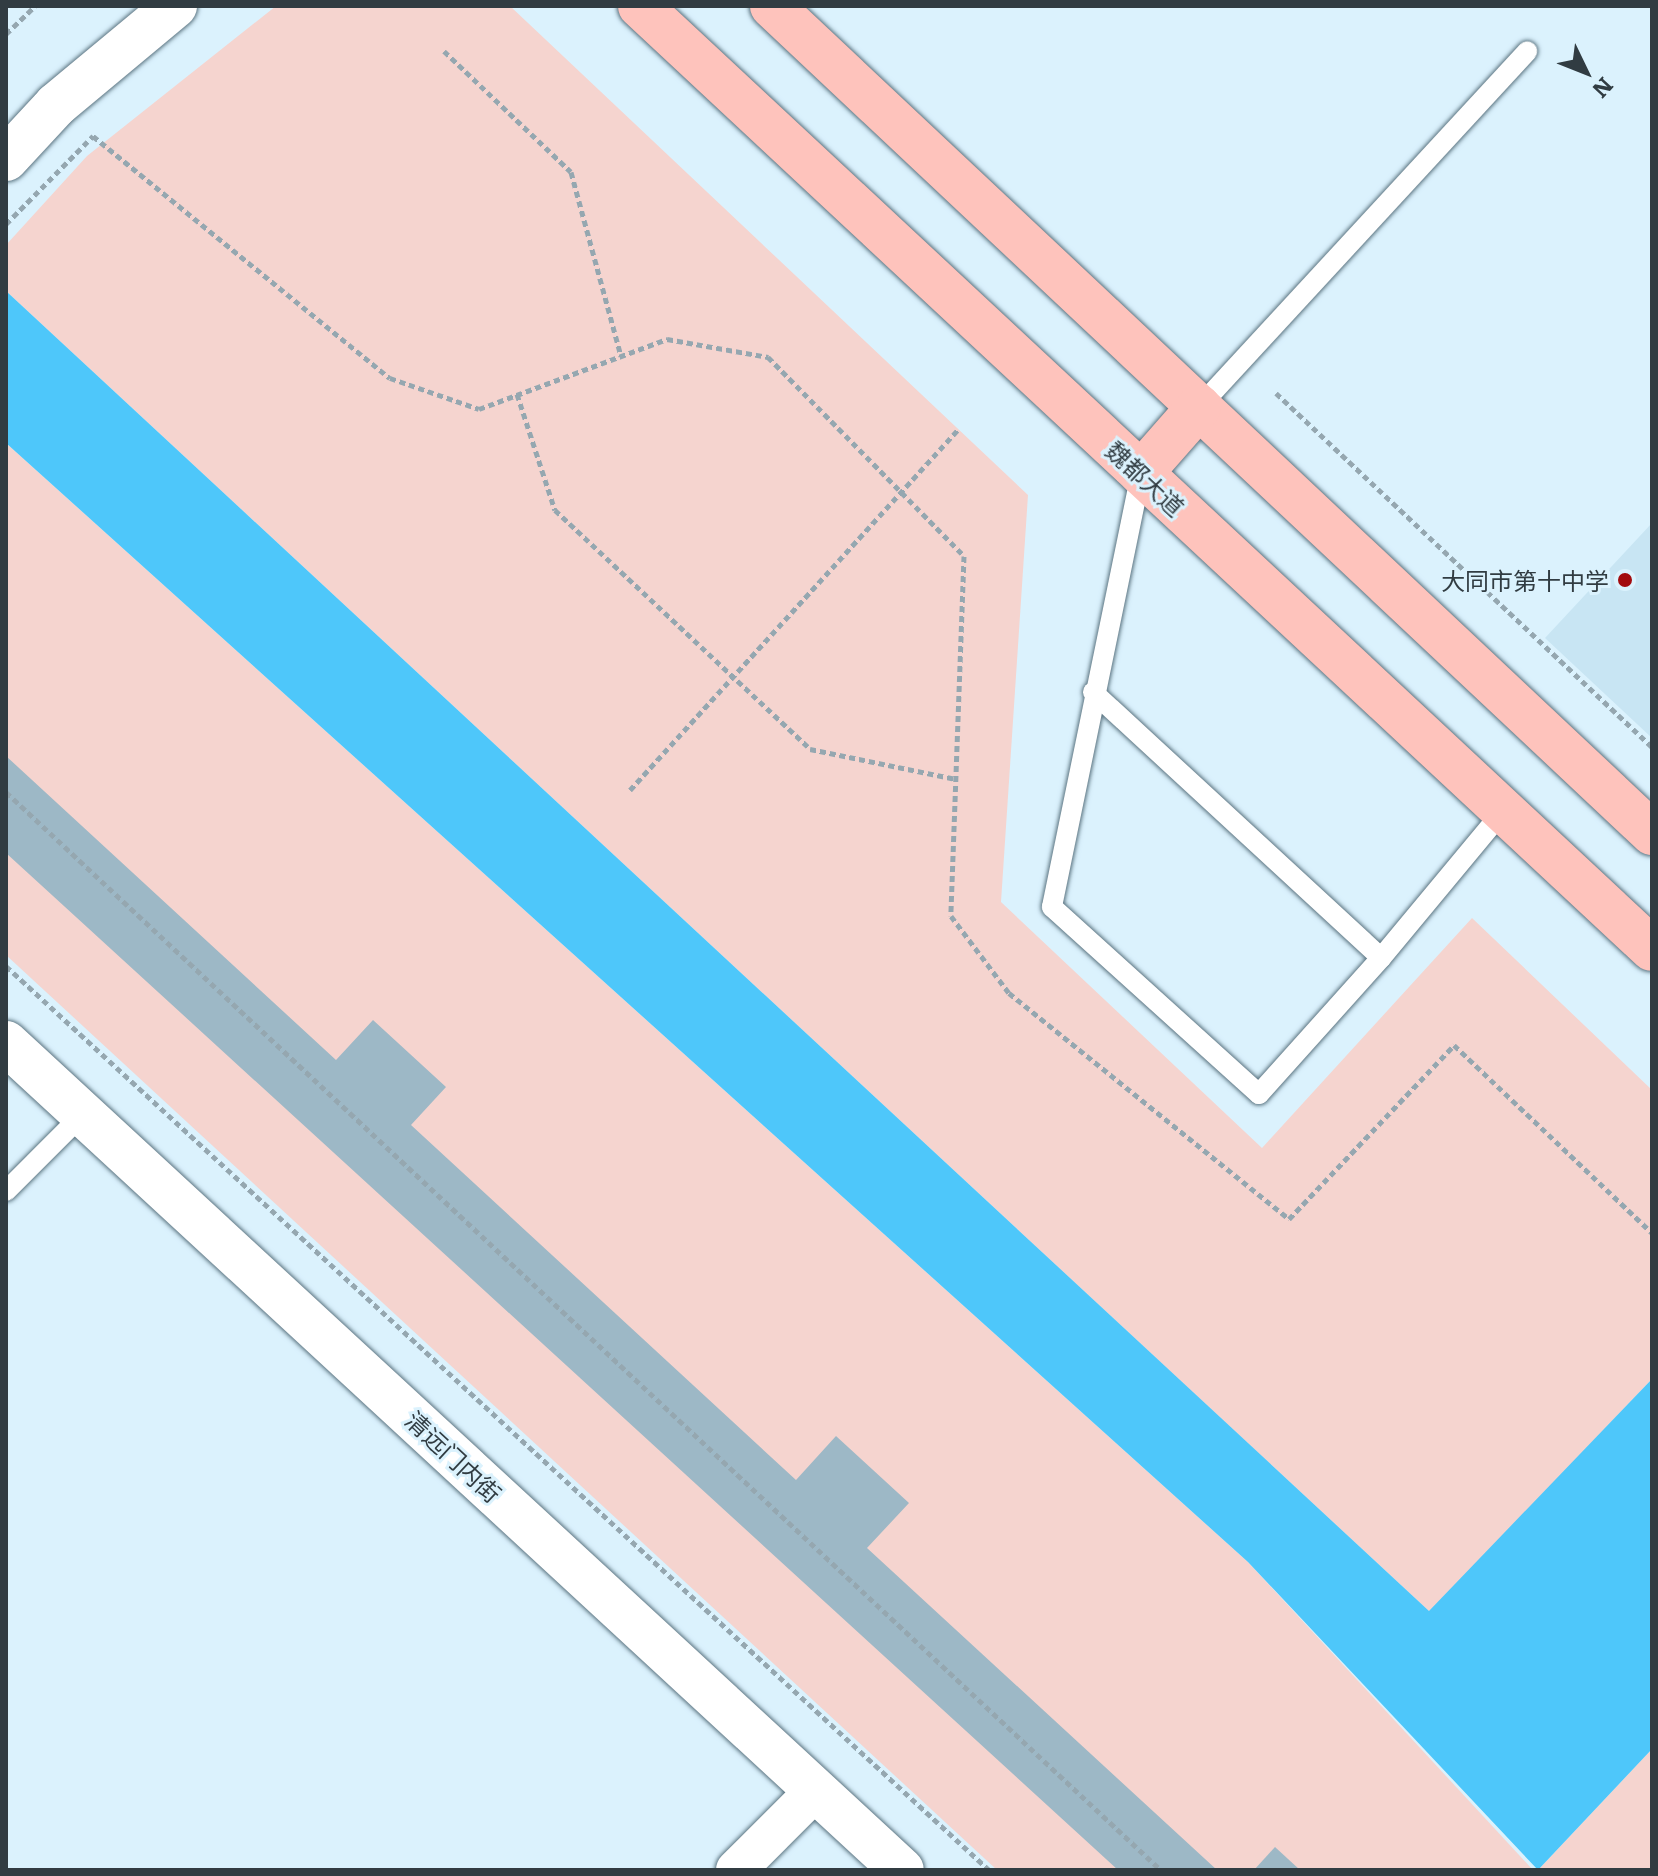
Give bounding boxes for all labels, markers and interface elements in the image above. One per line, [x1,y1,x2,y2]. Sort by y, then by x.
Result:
north arrow [1546,32,1626,112]
text: N [1586,71,1622,107]
street label: 魏都大道 [1101,435,1191,521]
place label: 大同市第十中学 [1441,566,1609,594]
marker: 大同市第十中学 [1616,571,1634,589]
street label: 清远门内街 [400,1405,508,1507]

